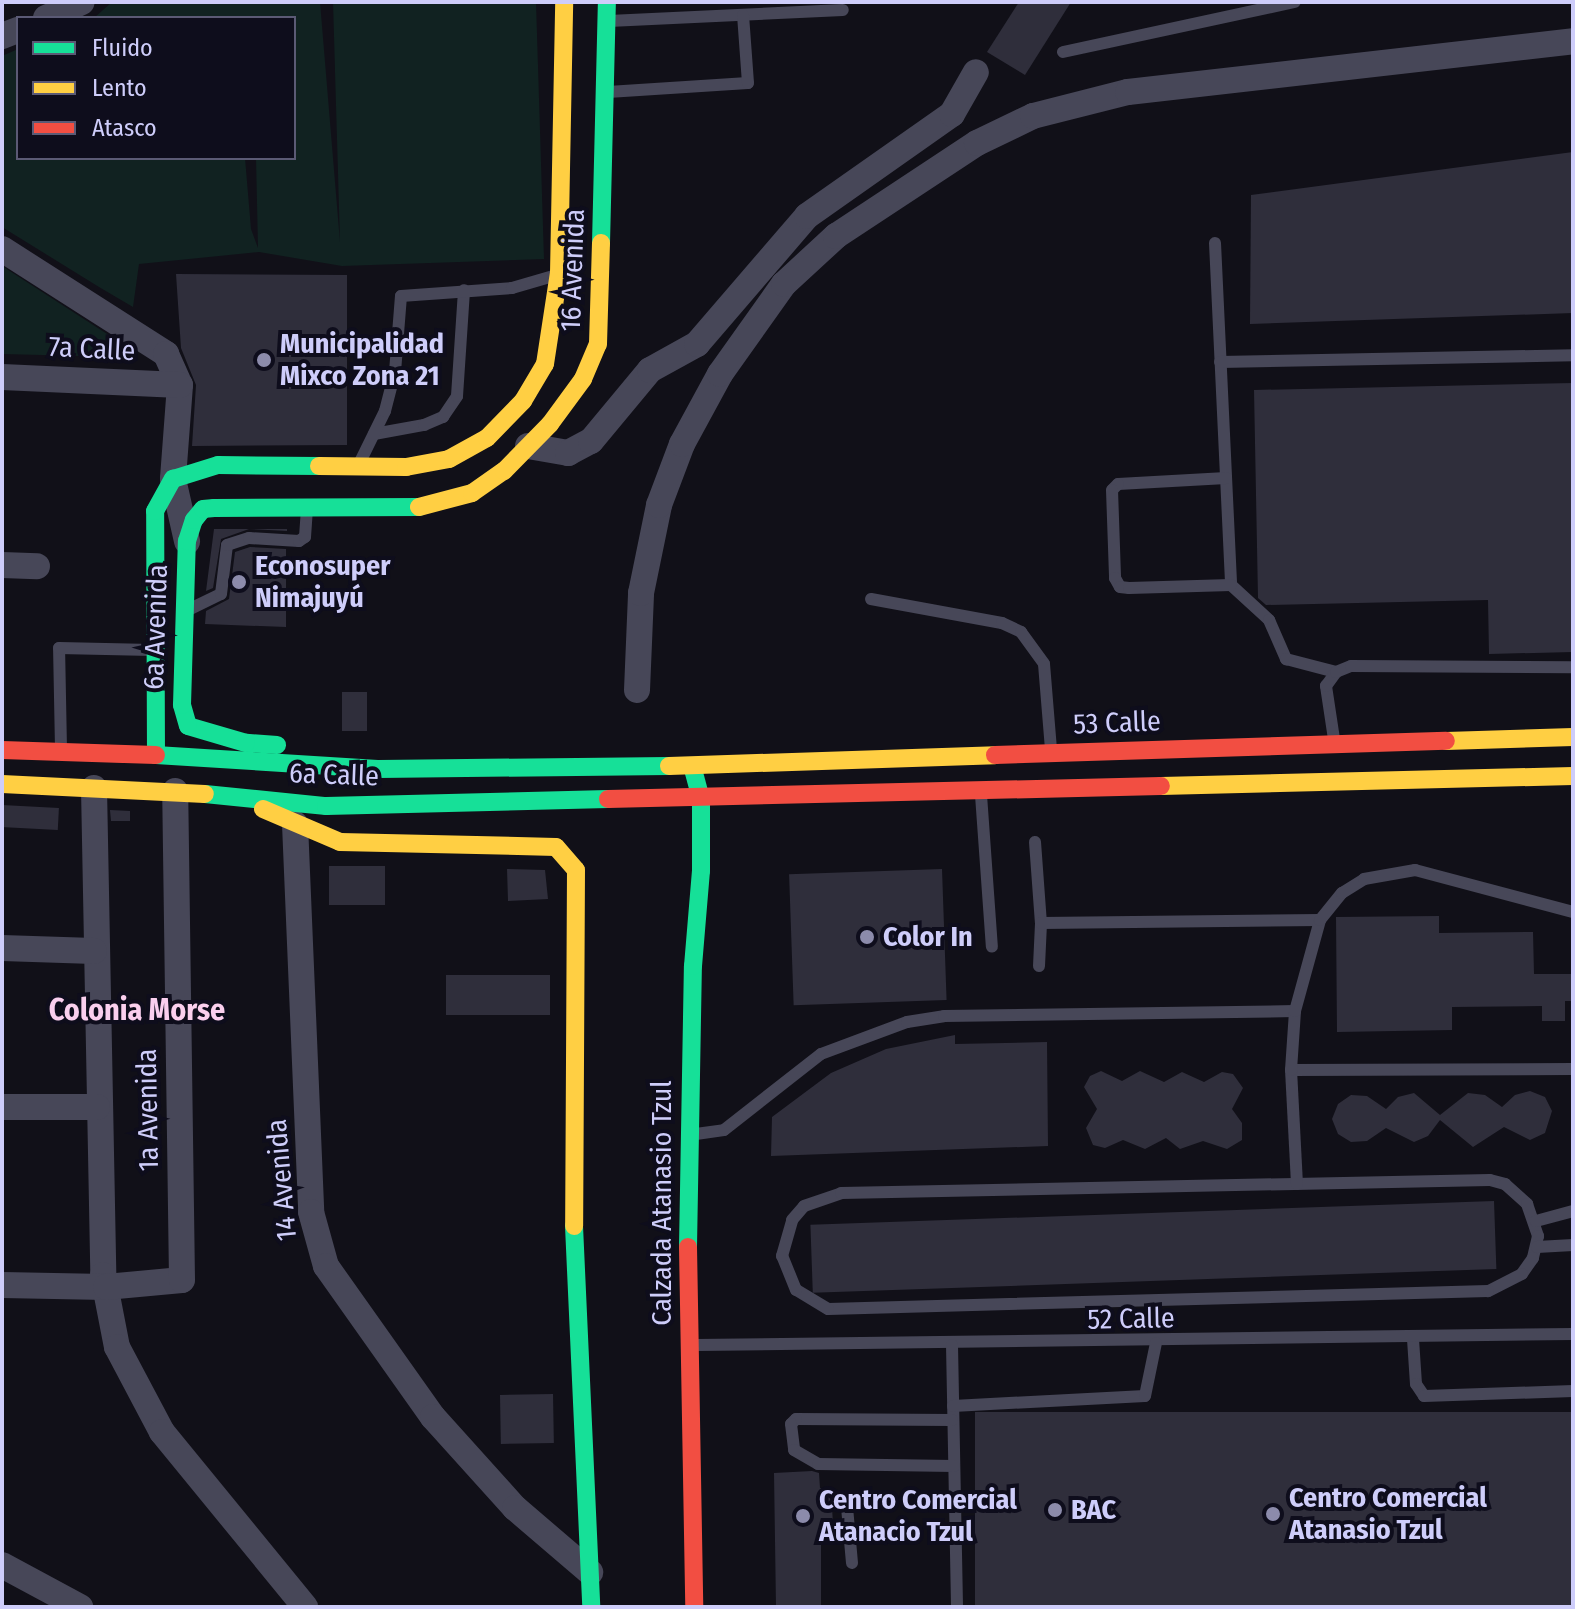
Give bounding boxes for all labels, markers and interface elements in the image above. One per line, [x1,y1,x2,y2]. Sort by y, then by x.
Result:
legend [16,16,296,160]
text: Fluido [92,34,153,62]
text: Lento [92,74,147,102]
text: Atasco [92,114,157,142]
street label: 16 Avenida [554,208,592,332]
place label: Municipalidad Mixco Zona 21 [280,327,444,393]
street label: 7a Calle [48,330,136,368]
marker: Municipalidad Mixco Zona 21 [255,351,273,369]
place label: Econosuper Nimajuyú [255,549,390,615]
street label: 6a Avenida [137,564,175,690]
marker: Econosuper Nimajuyú [230,573,248,591]
street label: 53 Calle [1073,705,1161,741]
street label: 6a Calle [288,757,380,793]
place label: Color In [883,920,973,954]
marker: Color In [858,928,876,946]
district label: Colonia Morse [49,992,225,1028]
street label: 1a Avenida [130,1048,166,1172]
street label: Calzada Atanasio Tzul [645,1080,679,1326]
street label: 14 Avenida [260,1118,304,1242]
street label: 52 Calle [1087,1301,1175,1337]
place label: Centro Comercial Atanasio Tzul [1289,1481,1487,1547]
place label: Centro Comercial Atanacio Tzul [819,1483,1017,1549]
place label: BAC [1071,1493,1116,1527]
marker: BAC [1046,1501,1064,1519]
marker: Centro Comercial Atanasio Tzul [1264,1505,1282,1523]
marker: Centro Comercial Atanacio Tzul [794,1507,812,1525]

